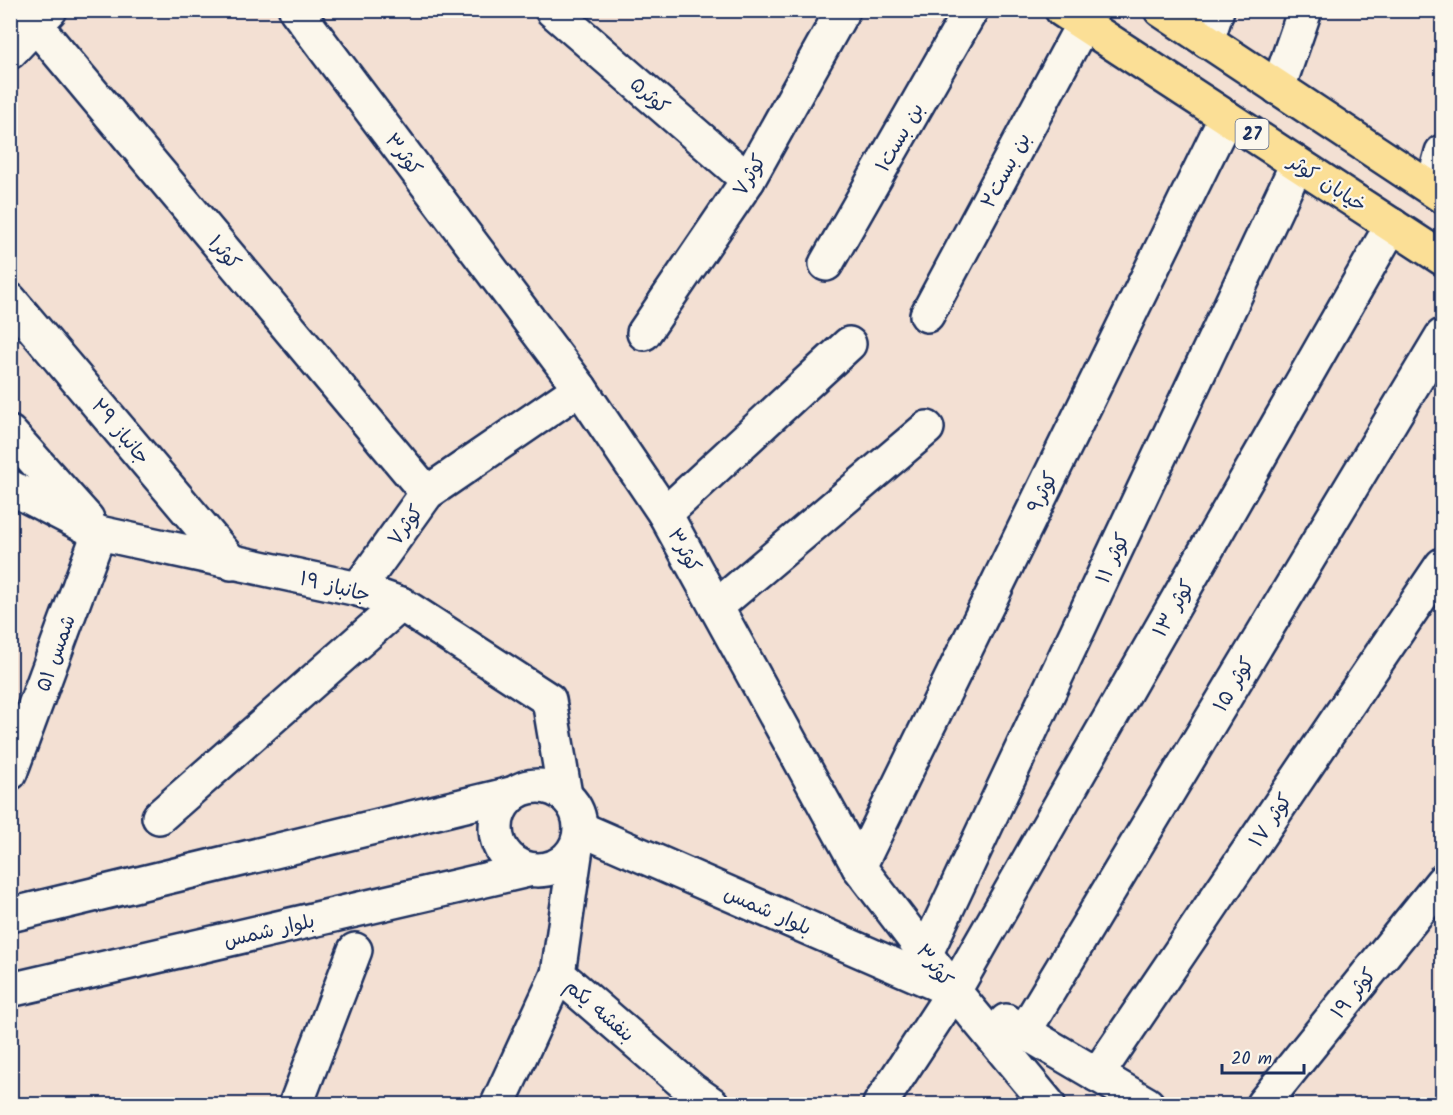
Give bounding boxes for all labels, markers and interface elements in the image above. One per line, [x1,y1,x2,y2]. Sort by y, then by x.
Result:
street label: کوثر۵ [621,70,676,123]
street label: بن بست۱ [868,97,933,179]
road number: 27 [1236,119,1268,149]
street label: کوثر۳ [376,127,429,184]
street label: بن بست۲ [973,127,1040,215]
street label: خیابان کوثر [1280,146,1373,222]
street label: کوثر۷ [726,149,776,203]
street label: کوثر۱ [199,229,248,278]
street label: جانباز ۲۹ [82,392,157,473]
street label: کوثر۹ [1020,467,1068,519]
street label: کوثر۷ [381,499,433,554]
street label: کوثر۳ [658,523,709,579]
street label: کوثر ۱۱ [1088,528,1140,590]
street label: جانباز ۱۹ [296,564,373,612]
street label: کوثر ۱۳ [1145,574,1204,644]
street label: شمس ۵۱ [28,611,86,697]
street label: کوثر ۱۵ [1206,651,1264,719]
street label: کوثر ۱۷ [1242,787,1302,855]
street label: بلوار شمس [718,878,816,945]
street label: بلوار شمس [221,906,318,958]
street label: کوثر۳ [907,938,960,995]
street label: کوثر ۱۹ [1324,962,1385,1027]
street label: بنفشه یکم [556,972,641,1051]
scale bar [1222,1037,1304,1075]
text: 20 m [1231,1045,1272,1074]

